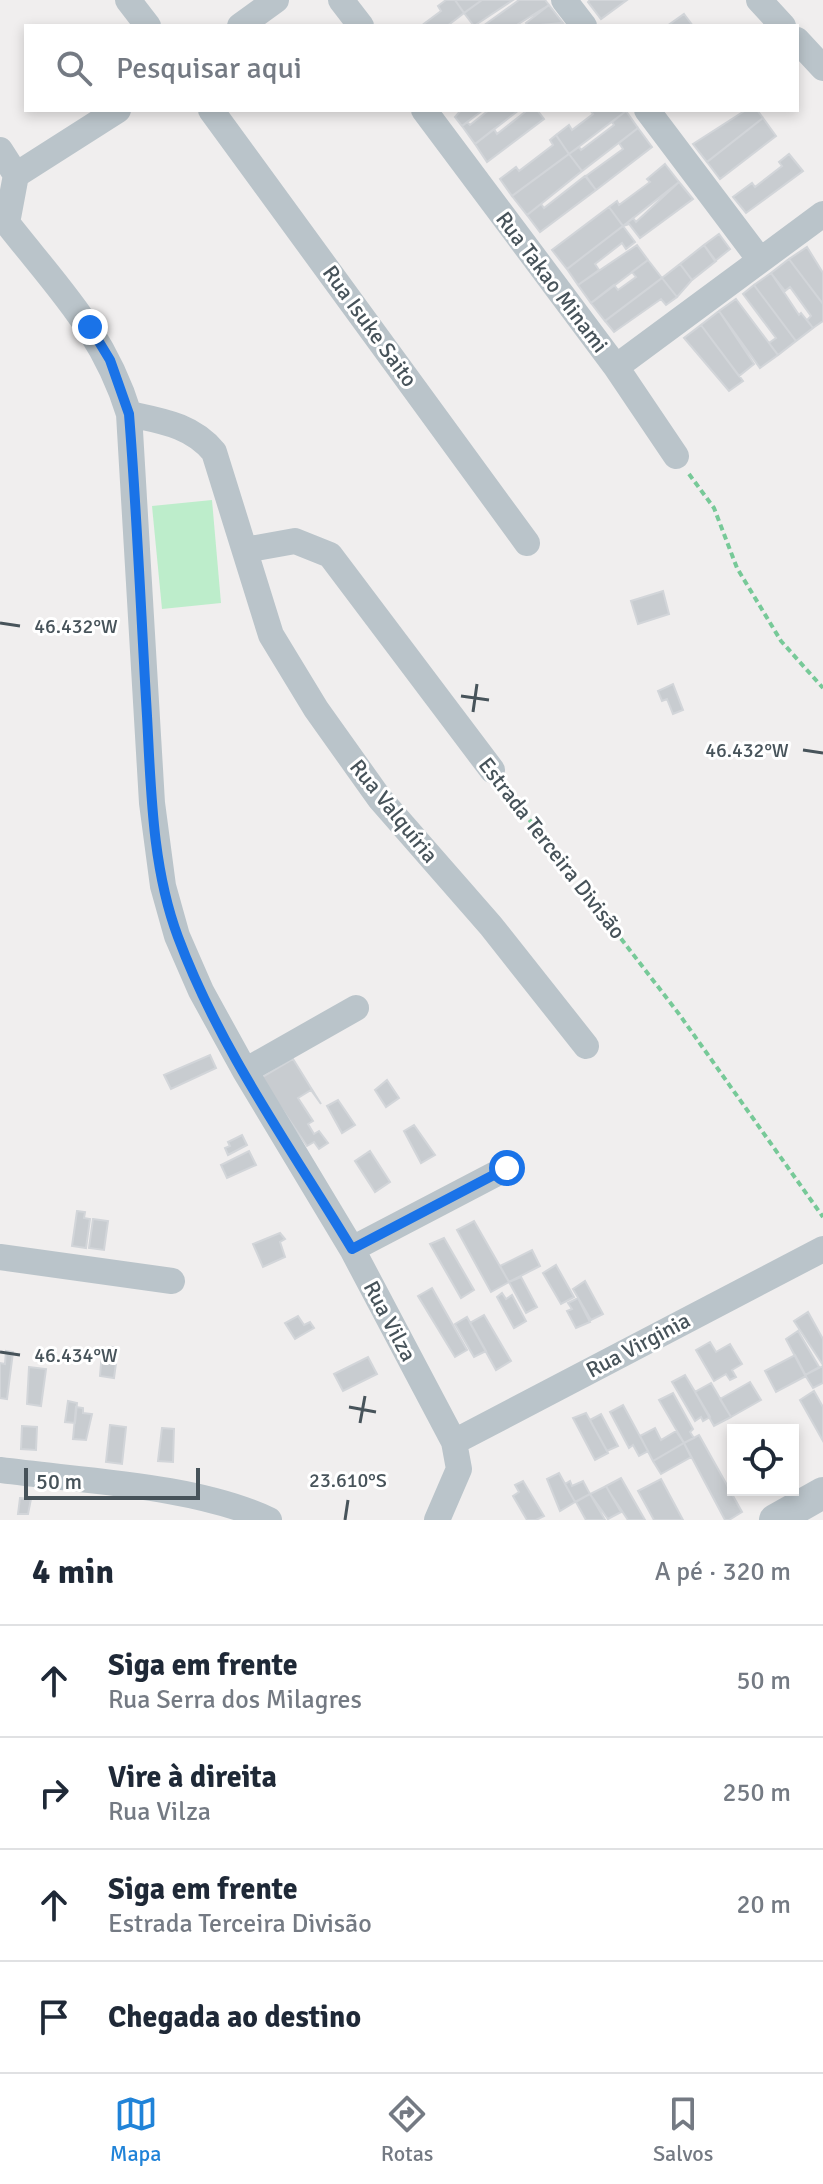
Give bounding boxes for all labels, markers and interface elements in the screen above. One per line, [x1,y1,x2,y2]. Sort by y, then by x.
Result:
search box [24,24,799,112]
icon: search [52,46,96,90]
text: Pesquisar aqui [116,50,302,87]
street label: Rua Takao Minami [490,206,614,358]
street label: Rua Isuke Saito [317,260,423,392]
route end [72,309,108,345]
text: 46.432°W [34,614,118,639]
text: 46.432°W [705,738,789,763]
street label: Estrada Terceira Divisão [473,752,631,944]
street label: Rua Valquíria [344,754,444,868]
route start [489,1150,525,1186]
street label: Rua Vilza [358,1276,422,1366]
street label: Rua Virginia [581,1306,695,1384]
text: 46.434°W [34,1343,118,1368]
map controls [727,1424,799,1496]
button: locate [727,1424,799,1496]
scale bar [24,1464,200,1500]
text: 50 m [36,1468,82,1495]
text: 23.610°S [309,1468,387,1493]
text: 4 min [32,1551,114,1593]
text: A pé · 320 m [655,1556,791,1588]
text: Siga em frente [108,1647,298,1684]
icon: ahead [32,1659,76,1703]
text: 50 m [736,1665,791,1697]
text: Rua Serra dos Milagres [108,1684,362,1716]
text: Vire à direita [108,1759,277,1796]
icon: right [32,1771,76,1815]
text: 250 m [722,1777,791,1809]
text: Rua Vilza [108,1796,211,1828]
text: Siga em frente [108,1871,298,1908]
icon: ahead [32,1883,76,1927]
text: 20 m [736,1889,791,1921]
text: Estrada Terceira Divisão [108,1908,372,1940]
icon: arrive [32,1995,76,2039]
text: Chegada ao destino [108,1999,361,2036]
tab: Mapa [110,2092,161,2167]
tab: Rotas [381,2092,433,2167]
tab: Salvos [653,2092,713,2167]

